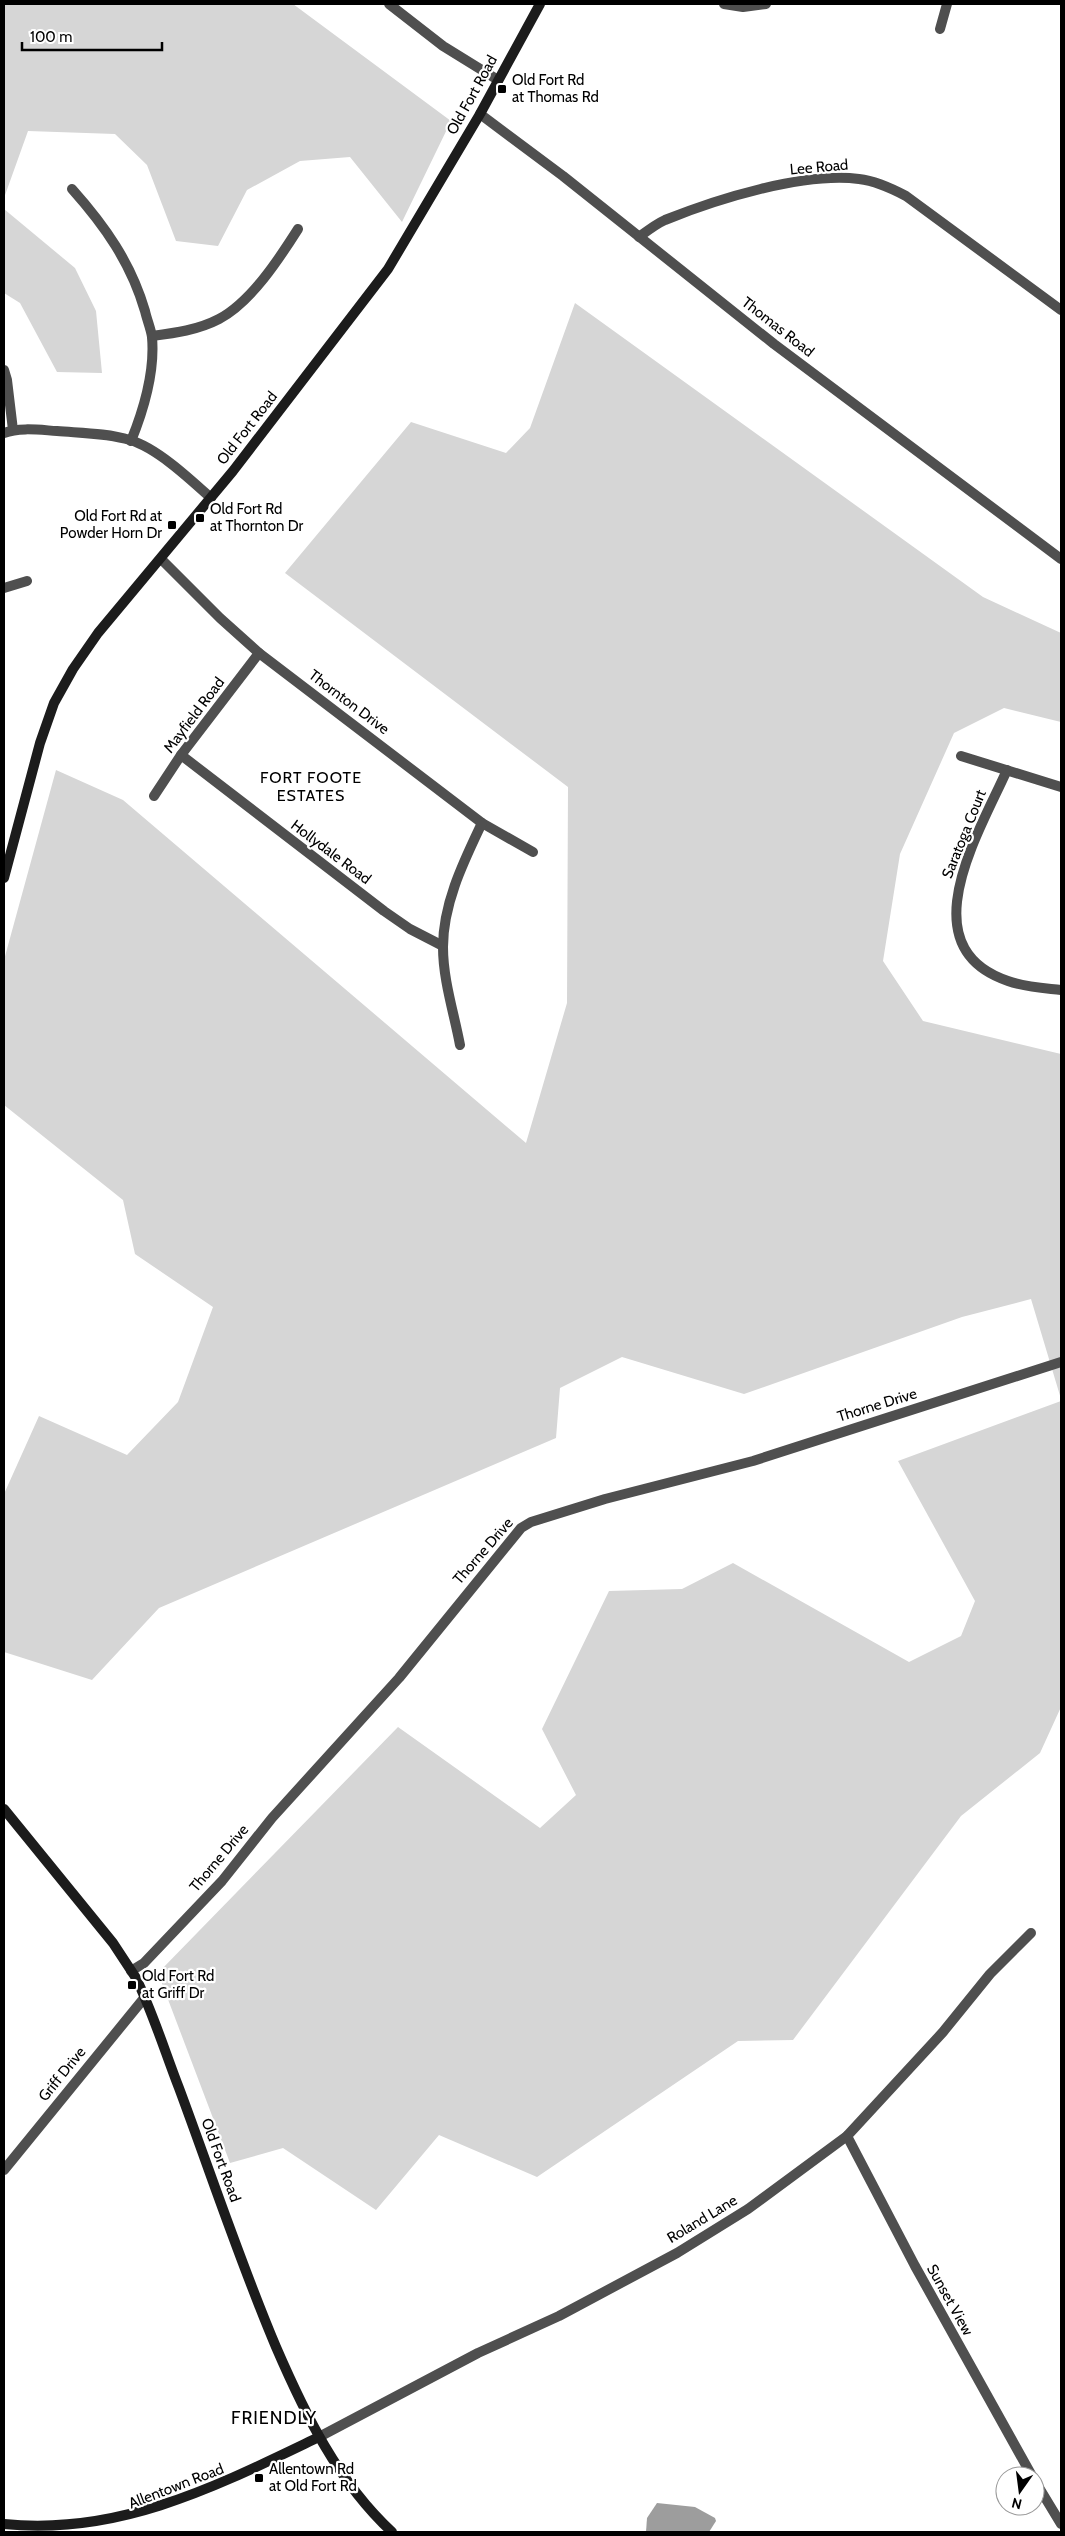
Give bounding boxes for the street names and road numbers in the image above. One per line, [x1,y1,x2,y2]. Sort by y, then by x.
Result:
street label: Old Fort Road [443,52,501,138]
street label: Lee Road [789,155,849,179]
street label: Thomas Road [738,293,818,361]
street label: Old Fort Road [213,388,281,468]
street label: Thornton Drive [305,666,393,738]
street label: Mayfield Road [160,674,228,756]
street label: Saratoga Court [938,787,990,881]
street label: Hollydale Road [287,816,375,888]
street label: Thorne Drive [835,1384,919,1426]
street label: Thorne Drive [449,1514,517,1588]
street label: Thorne Drive [186,1821,252,1895]
street label: Griff Drive [35,2043,90,2105]
street label: Old Fort Road [198,2116,244,2204]
street label: Roland Lane [664,2191,741,2247]
street label: Sunset View [923,2261,977,2339]
street label: Allentown Road [126,2460,226,2512]

